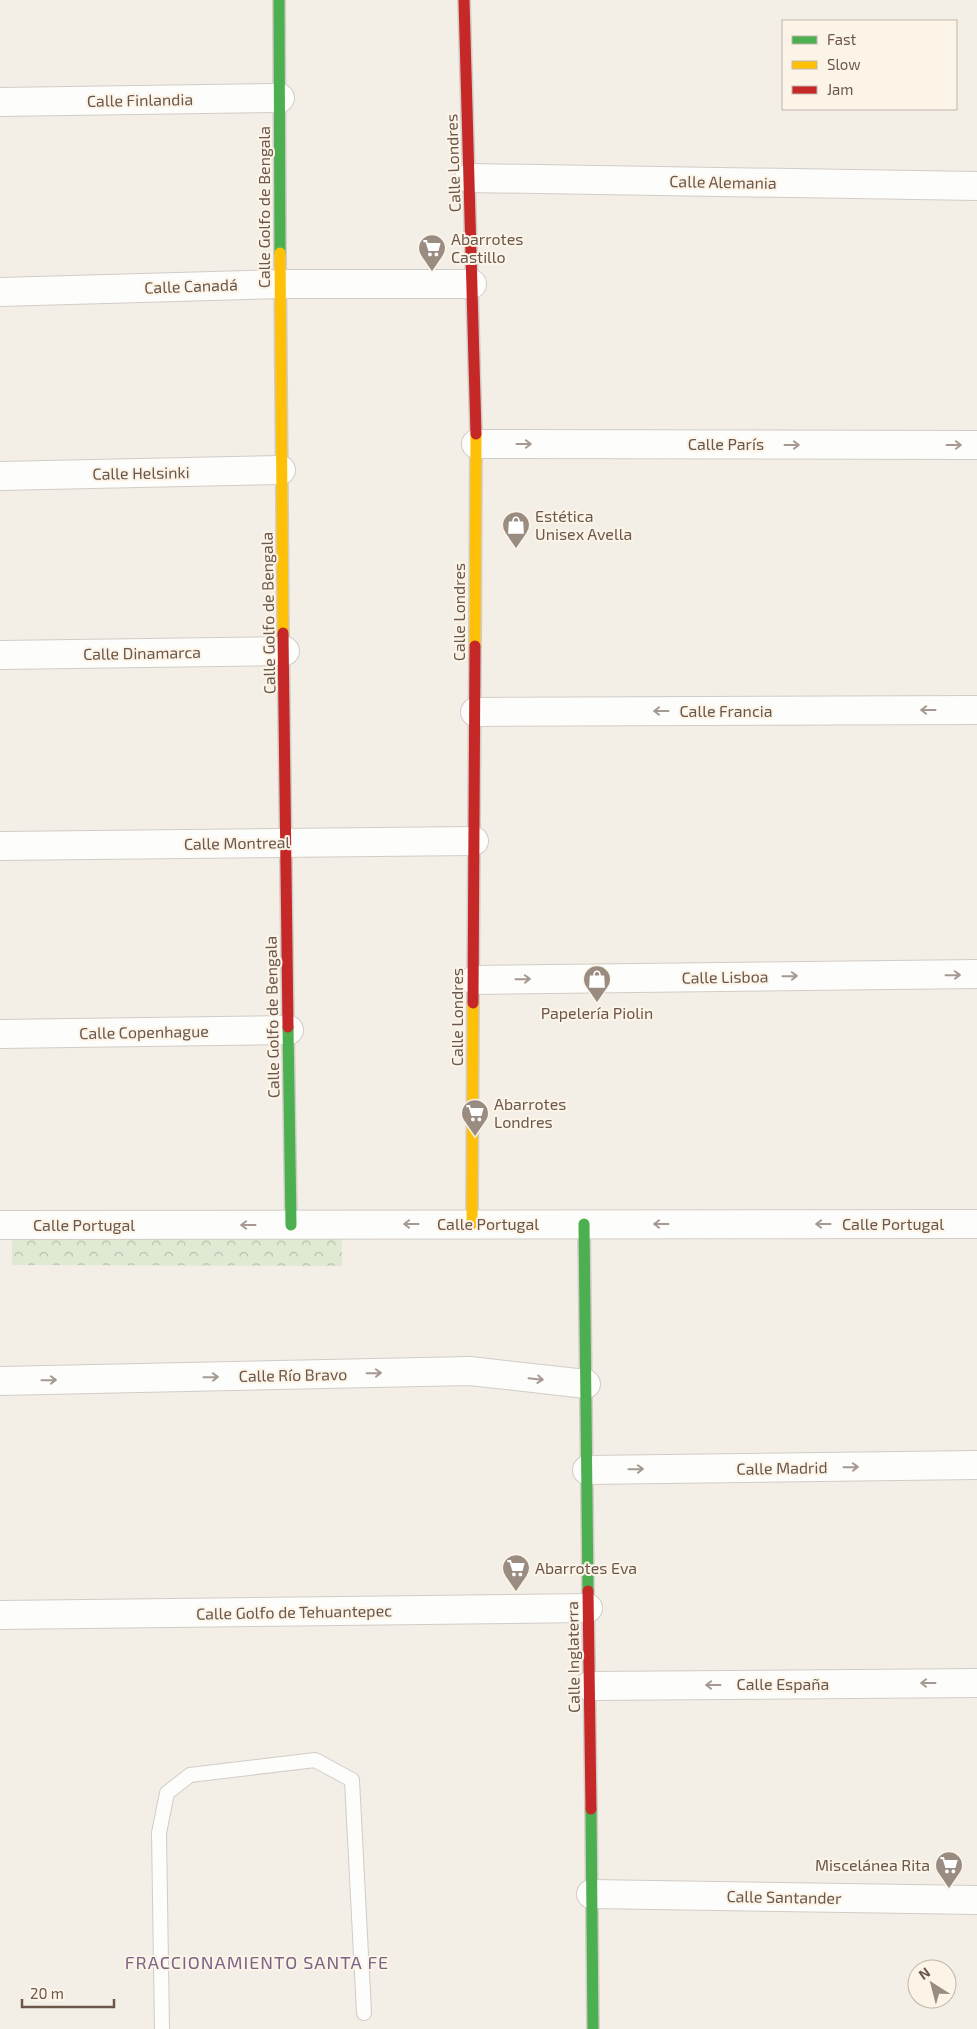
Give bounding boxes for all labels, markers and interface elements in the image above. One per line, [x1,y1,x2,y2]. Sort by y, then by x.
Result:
legend [782,20,957,110]
text: Fast [827,30,857,48]
text: Slow [827,55,861,73]
text: Jam [827,80,853,98]
street label: Calle Finlandia [87,89,193,110]
street label: Calle Londres [441,114,464,212]
street label: Calle Golfo de Bengala [254,126,273,288]
street label: Calle Alemania [669,171,777,192]
place label: Abarrotes Castillo [451,229,523,266]
supermarket icon: Abarrotes Castillo [417,233,447,272]
street label: Calle Canadá [144,274,238,297]
street label: Calle París [688,434,764,453]
one-way arrow [516,439,532,449]
one-way arrow [784,440,800,450]
one-way arrow [946,440,962,450]
street label: Calle Helsinki [92,462,190,483]
place label: Estética Unisex Avella [535,506,632,543]
shop icon: Estética Unisex Avella [501,510,531,549]
street label: Calle Golfo de Bengala [257,532,278,694]
street label: Calle Londres [449,563,468,661]
street label: Calle Dinamarca [83,642,201,663]
street label: Calle Francia [680,701,773,720]
one-way arrow [921,705,937,715]
one-way arrow [653,706,670,716]
street label: Calle Montreal [184,832,291,853]
street label: Calle Golfo de Bengala [261,936,282,1098]
shop icon: Papelería Piolin [582,964,612,1003]
street label: Calle Lisboa [681,966,769,987]
street label: Calle Londres [447,968,466,1066]
one-way arrow [944,970,960,979]
one-way arrow [782,971,798,981]
one-way arrow [514,974,530,984]
place label: Papelería Piolin [541,1003,653,1022]
street label: Calle Copenhague [79,1021,209,1042]
place label: Abarrotes Londres [494,1094,566,1131]
supermarket icon: Abarrotes Londres [460,1098,490,1137]
street label: Calle Portugal [437,1214,539,1233]
street label: Calle Portugal [842,1214,944,1233]
street label: Calle Portugal [33,1215,135,1234]
one-way arrow [403,1219,420,1229]
one-way arrow [653,1219,670,1229]
one-way arrow [816,1219,832,1229]
one-way arrow [241,1220,257,1230]
street label: Calle Río Bravo [238,1364,348,1385]
one-way arrow [365,1369,381,1378]
one-way arrow [202,1372,219,1382]
one-way arrow [527,1374,543,1384]
one-way arrow [40,1375,56,1385]
street label: Calle Madrid [736,1457,828,1478]
one-way arrow [842,1462,859,1472]
one-way arrow [628,1464,644,1474]
supermarket icon: Abarrotes Eva [501,1553,531,1592]
place label: Abarrotes Eva [535,1558,637,1577]
street label: Calle Golfo de Tehuantepec [196,1600,392,1623]
street label: Calle Inglaterra [562,1601,583,1713]
street label: Calle España [737,1674,829,1693]
one-way arrow [921,1678,937,1688]
one-way arrow [706,1680,722,1690]
supermarket icon: Miscelánea Rita [934,1850,964,1889]
place label: Miscelánea Rita [815,1855,930,1874]
street label: Calle Santander [726,1886,842,1907]
district label: FRACCIONAMIENTO SANTA FE [125,1951,389,1973]
north arrow [907,1959,957,2009]
text: N [915,1963,933,1983]
scale bar [22,1976,115,2008]
text: 20 m [30,1984,64,2002]

